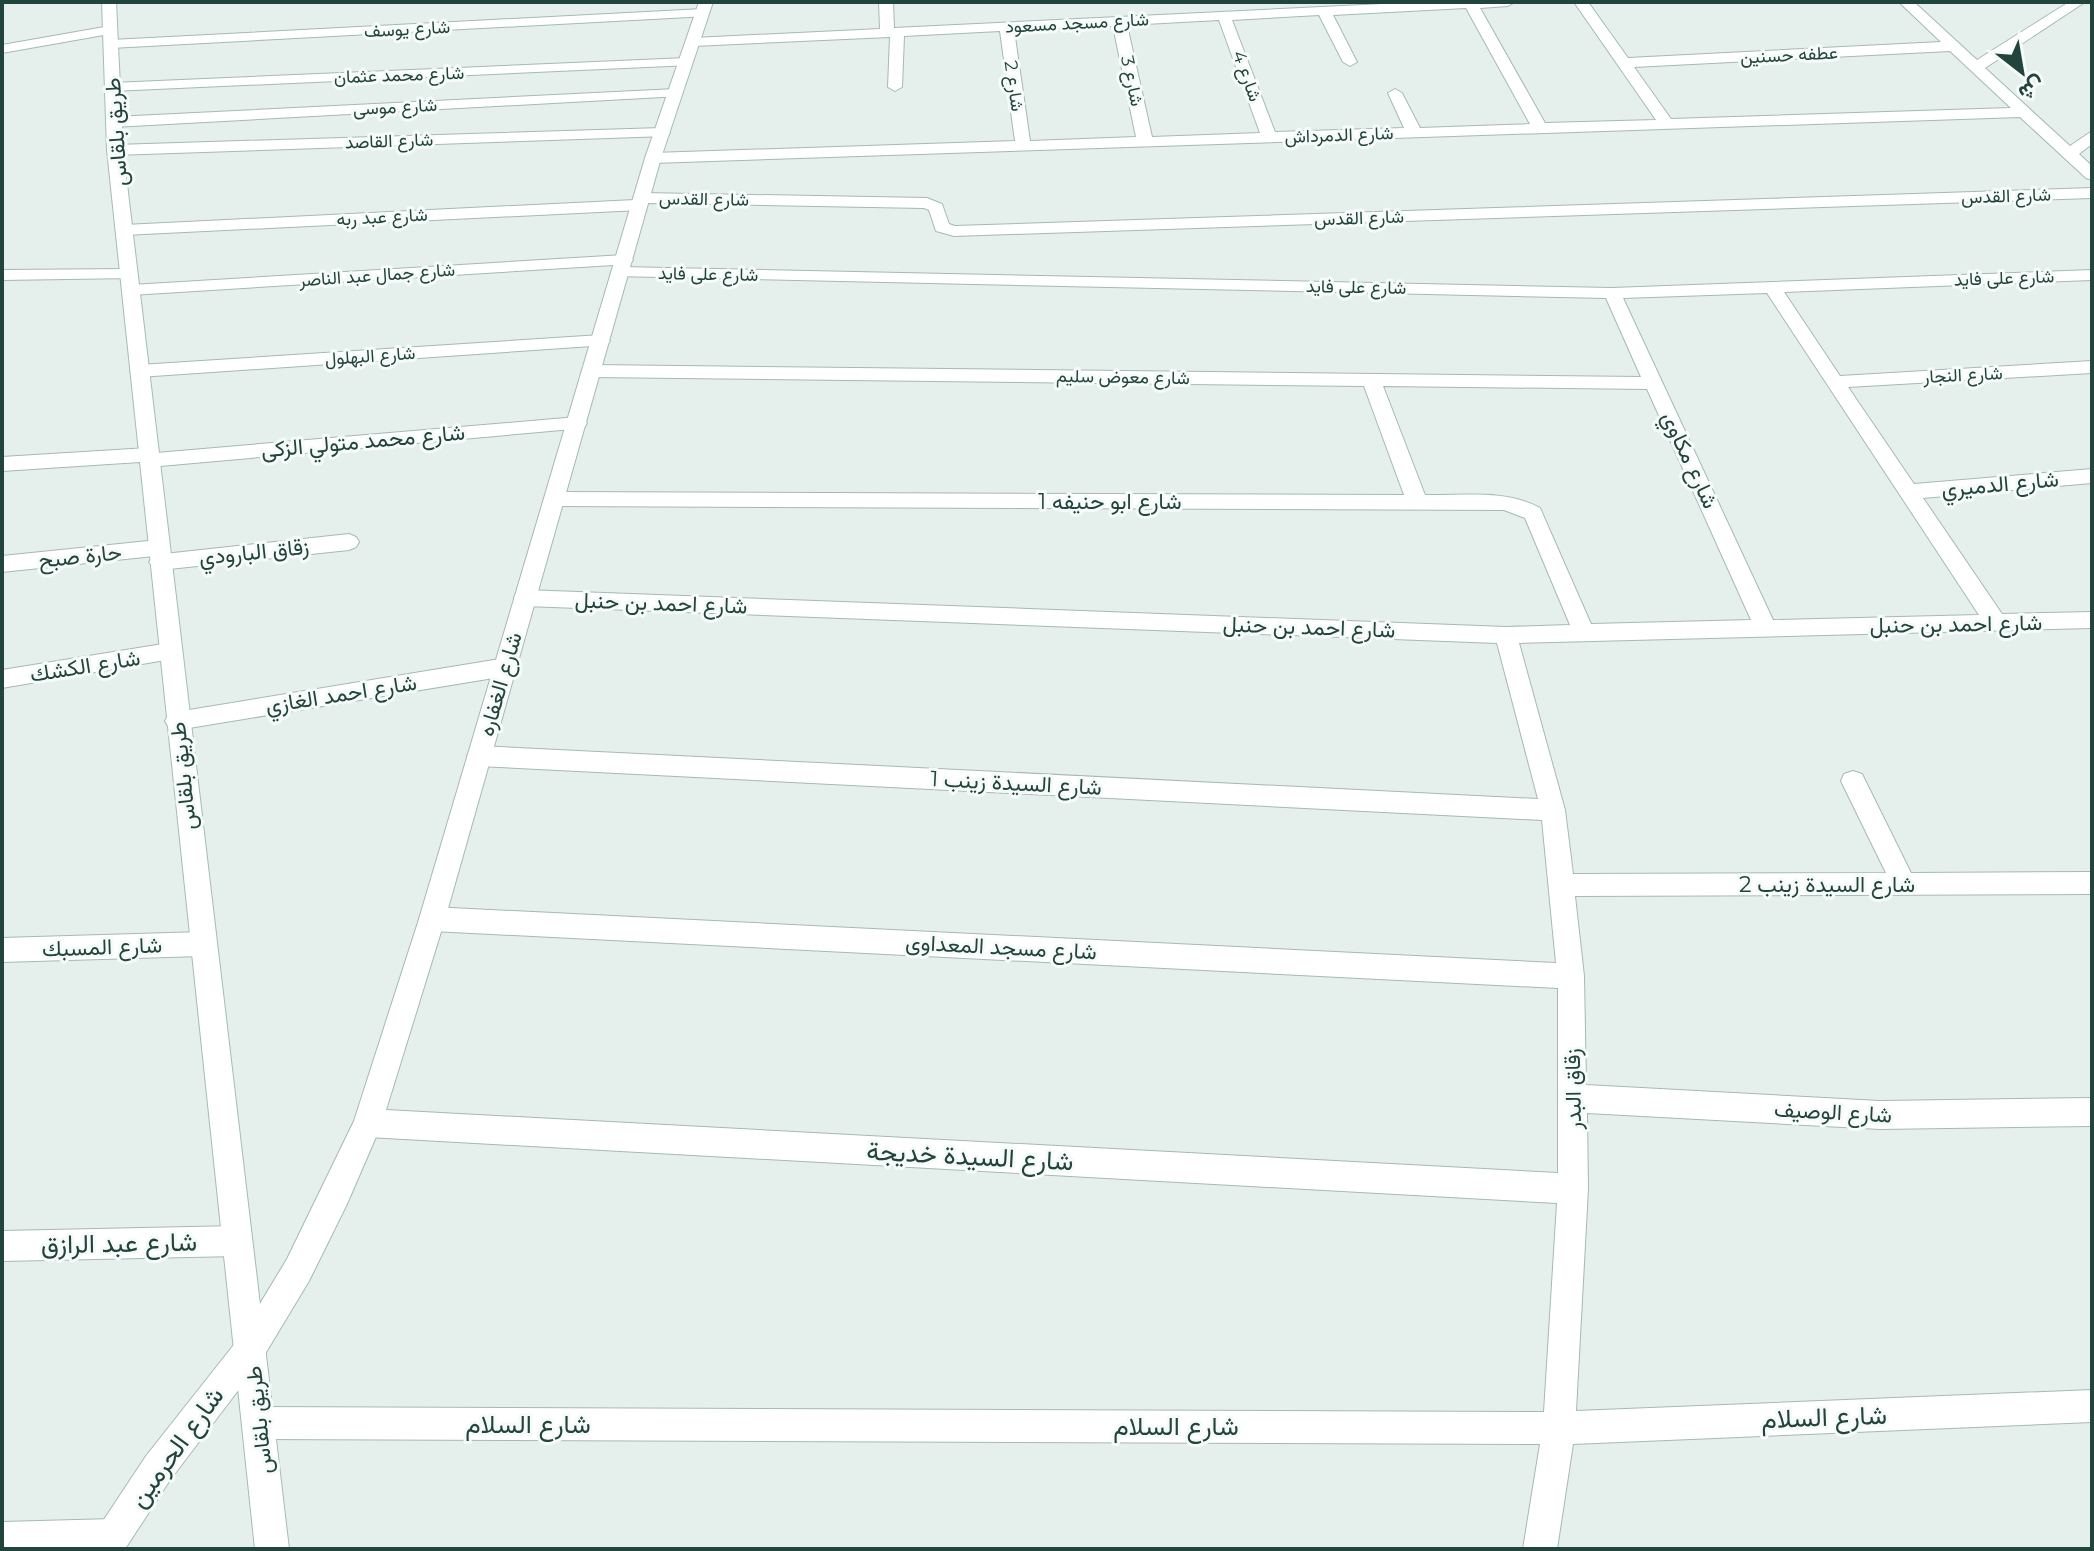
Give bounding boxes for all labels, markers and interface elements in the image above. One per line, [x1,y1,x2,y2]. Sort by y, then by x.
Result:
street label: شارع مسجد مسعود [1005,8,1150,39]
street label: شارع يوسف [363,16,451,43]
north arrow [1982,32,2062,112]
street label: عطفه حسنين [1739,41,1839,69]
street label: شارع 4 [1227,47,1266,105]
street label: شارع 3 [1115,54,1148,108]
street label: شارع 2 [999,59,1028,113]
street label: شارع محمد عثمان [333,62,465,89]
text: ش [2014,70,2050,107]
street label: طريق بلقاس [99,77,133,187]
street label: شارع موسى [352,94,438,121]
street label: شارع الدمرداش [1284,122,1394,149]
street label: شارع القاصد [344,128,434,155]
street label: شارع القدس [1961,183,2051,210]
street label: شارع القدس [659,187,749,212]
street label: شارع عبد ربه [336,204,428,231]
street label: شارع القدس [1314,205,1404,232]
street label: شارع جمال عبد الناصر [297,259,456,292]
street label: شارع على فايد [658,262,758,287]
street label: شارع على فايد [1953,265,2055,292]
street label: شارع على فايد [1306,275,1406,300]
street label: شارع البهلول [324,342,416,371]
street label: شارع النجار [1922,362,2003,389]
street label: شارع معوض سليم [1056,365,1190,390]
street label: شارع مكاوي [1651,407,1724,515]
street label: شارع محمد متولي الزكى [260,419,466,468]
street label: شارع الدميري [1940,465,2060,508]
street label: شارع ابو حنيفه 1 [1038,488,1182,516]
street label: زقاق البارودي [198,533,311,576]
street label: حارة صبح [37,538,123,575]
street label: شارع احمد بن حنبل [574,586,748,621]
street label: شارع احمد بن حنبل [1869,609,2043,640]
street label: شارع احمد بن حنبل [1222,610,1396,645]
street label: شارع الغفاره [472,629,529,739]
street label: شارع الكشك [28,644,142,689]
street label: شارع احمد الغازي [263,669,419,724]
street label: طريق بلقاس [164,721,202,831]
street label: شارع السيدة زينب 1 [930,765,1102,802]
street label: شارع السيدة زينب 2 [1739,871,1915,899]
street label: شارع مسجد المعداوى [905,929,1097,966]
street label: شارع المسبك [41,931,163,964]
street label: زقاق البدر [1559,1048,1587,1131]
street label: شارع الوصيف [1773,1095,1893,1130]
street label: شارع السيدة خديجة [866,1135,1074,1179]
street label: شارع عبد الرازق [41,1226,197,1262]
street label: طريق بلقاس [240,1365,278,1475]
street label: شارع الحرمين [122,1380,232,1515]
street label: شارع السلام [1761,1399,1887,1437]
street label: شارع السلام [465,1408,591,1442]
street label: شارع السلام [1113,1410,1239,1444]

